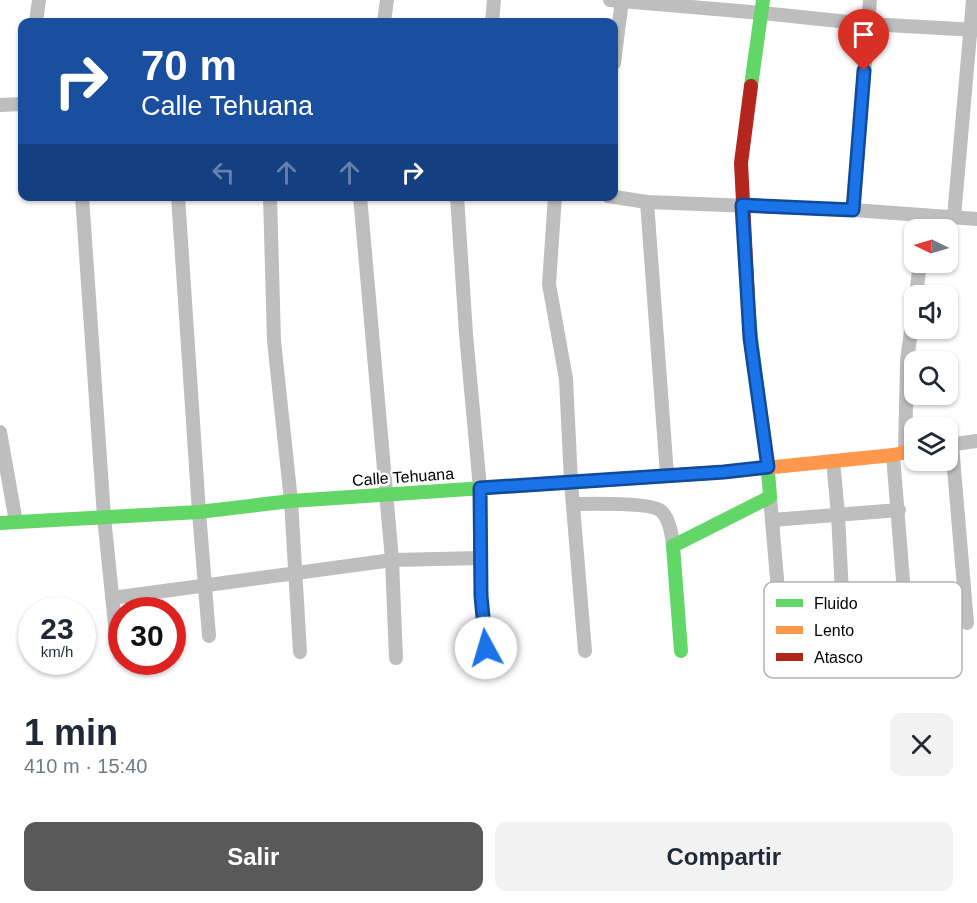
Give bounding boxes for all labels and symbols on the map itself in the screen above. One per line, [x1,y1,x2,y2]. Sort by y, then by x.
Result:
pin [838,9,889,71]
north arrow [904,219,958,273]
street label: Calle Tehuana [352,465,455,489]
legend [764,582,962,678]
text: Fluido [814,595,858,612]
speed limit sign: 30 [108,597,186,675]
position arrow [454,616,518,680]
text: Lento [814,622,854,639]
text: Atasco [814,649,863,666]

